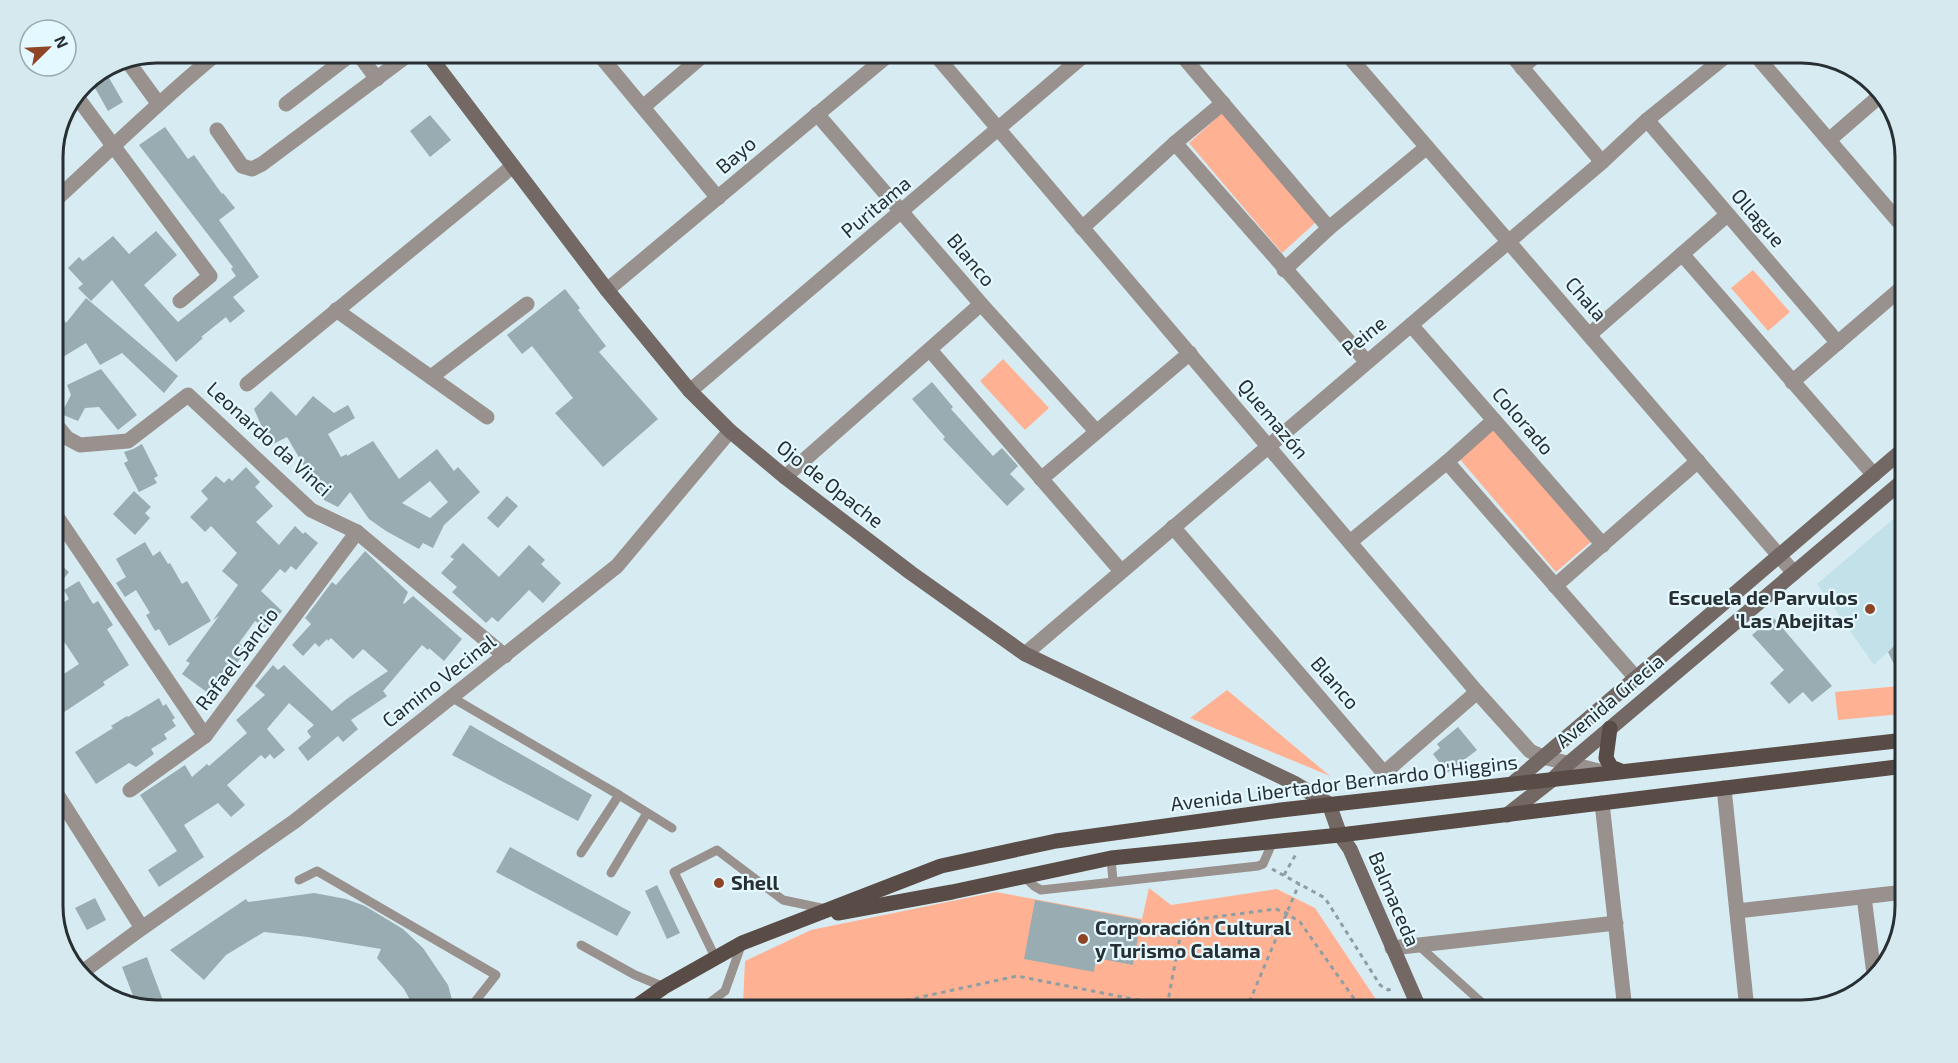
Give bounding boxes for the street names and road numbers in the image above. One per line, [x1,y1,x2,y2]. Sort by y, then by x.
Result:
street label: Bayo [710,130,760,178]
street label: Puritama [836,170,915,242]
street label: Ollague [1727,183,1791,251]
street label: Blanco [943,228,1001,291]
street label: Chala [1561,271,1613,325]
street label: Peine [1336,310,1390,360]
street label: Quemazón [1233,373,1314,463]
street label: Leonardo da Vinci [202,376,337,501]
street label: Colorado [1488,382,1560,459]
street label: Ojo de Opache [772,434,889,532]
street label: Rafael Sancio [190,602,283,715]
street label: Camino Vecinal [377,628,500,732]
street label: Avenida Grecia [1550,648,1668,752]
street label: Blanco [1306,651,1365,714]
street label: Avenida Libertador Bernardo O'Higgins [1169,749,1519,815]
street label: Balmaceda [1364,848,1426,950]

